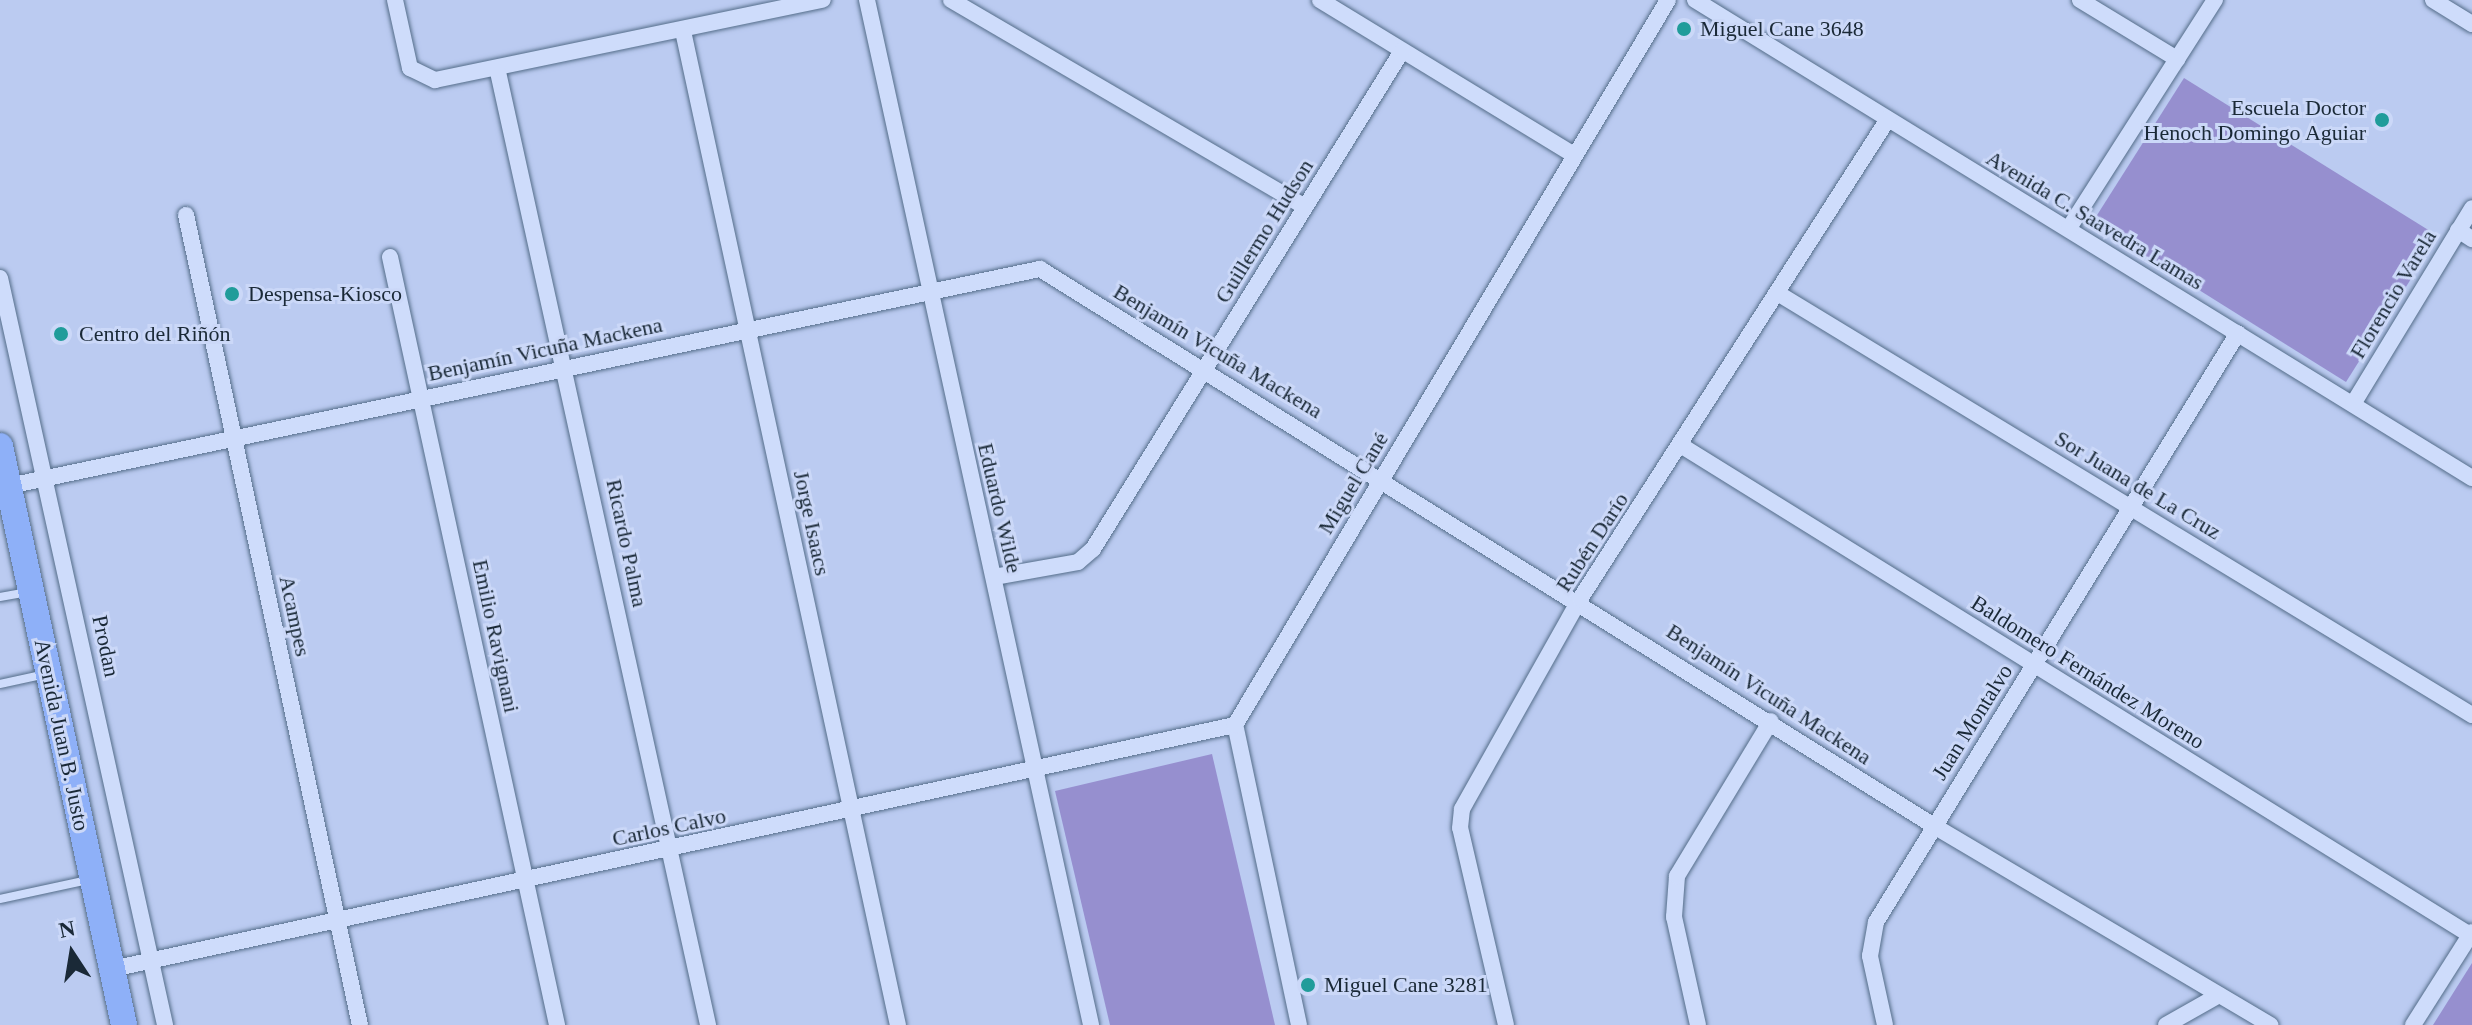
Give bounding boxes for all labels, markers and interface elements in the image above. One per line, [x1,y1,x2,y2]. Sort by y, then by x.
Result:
place label: Miguel Cane 3648 [1700,16,1864,42]
marker: Miguel Cane 3648 [1675,20,1693,38]
place label: Escuela Doctor Henoch Domingo Aguiar [2142,94,2366,146]
marker: Escuela Doctor Henoch Domingo Aguiar [2373,111,2391,129]
street label: Avenida C. Saavedra Lamas [1982,145,2208,295]
street label: Guillermo Hudson [1209,154,1319,308]
street label: Florencio Varela [2344,225,2442,363]
street label: Benjamín Vicuña Mackena [1109,278,1327,424]
place label: Despensa-Kiosco [248,281,402,307]
marker: Despensa-Kiosco [223,285,241,303]
street label: Benjamín Vicuña Mackena [425,311,665,387]
place label: Centro del Riñón [79,321,231,347]
marker: Centro del Riñón [50,323,72,345]
street label: Sor Juana de La Cruz [2050,425,2226,545]
street label: Miguel Cané [1312,427,1394,539]
street label: Eduardo Wilde [972,440,1028,576]
street label: Jorge Isaacs [788,468,836,578]
street label: Ricardo Palma [601,477,653,609]
street label: Rubén Darío [1550,487,1634,597]
street label: Emilio Ravignani [467,557,525,715]
street label: Acampes [274,573,316,659]
street label: Baldomero Fernández Moreno [1967,589,2209,755]
street label: Prodan [87,613,125,679]
street label: Benjamín Vicuña Mackena [1661,618,1877,770]
street label: Avenida Juan B. Justo [29,637,95,833]
street label: Juan Montalvo [1926,659,2018,785]
street label: Carlos Calvo [610,802,728,852]
north arrow [32,913,112,993]
text: N [57,915,77,943]
place label: Miguel Cane 3281 [1324,972,1488,998]
marker: Miguel Cane 3281 [1299,976,1317,994]

